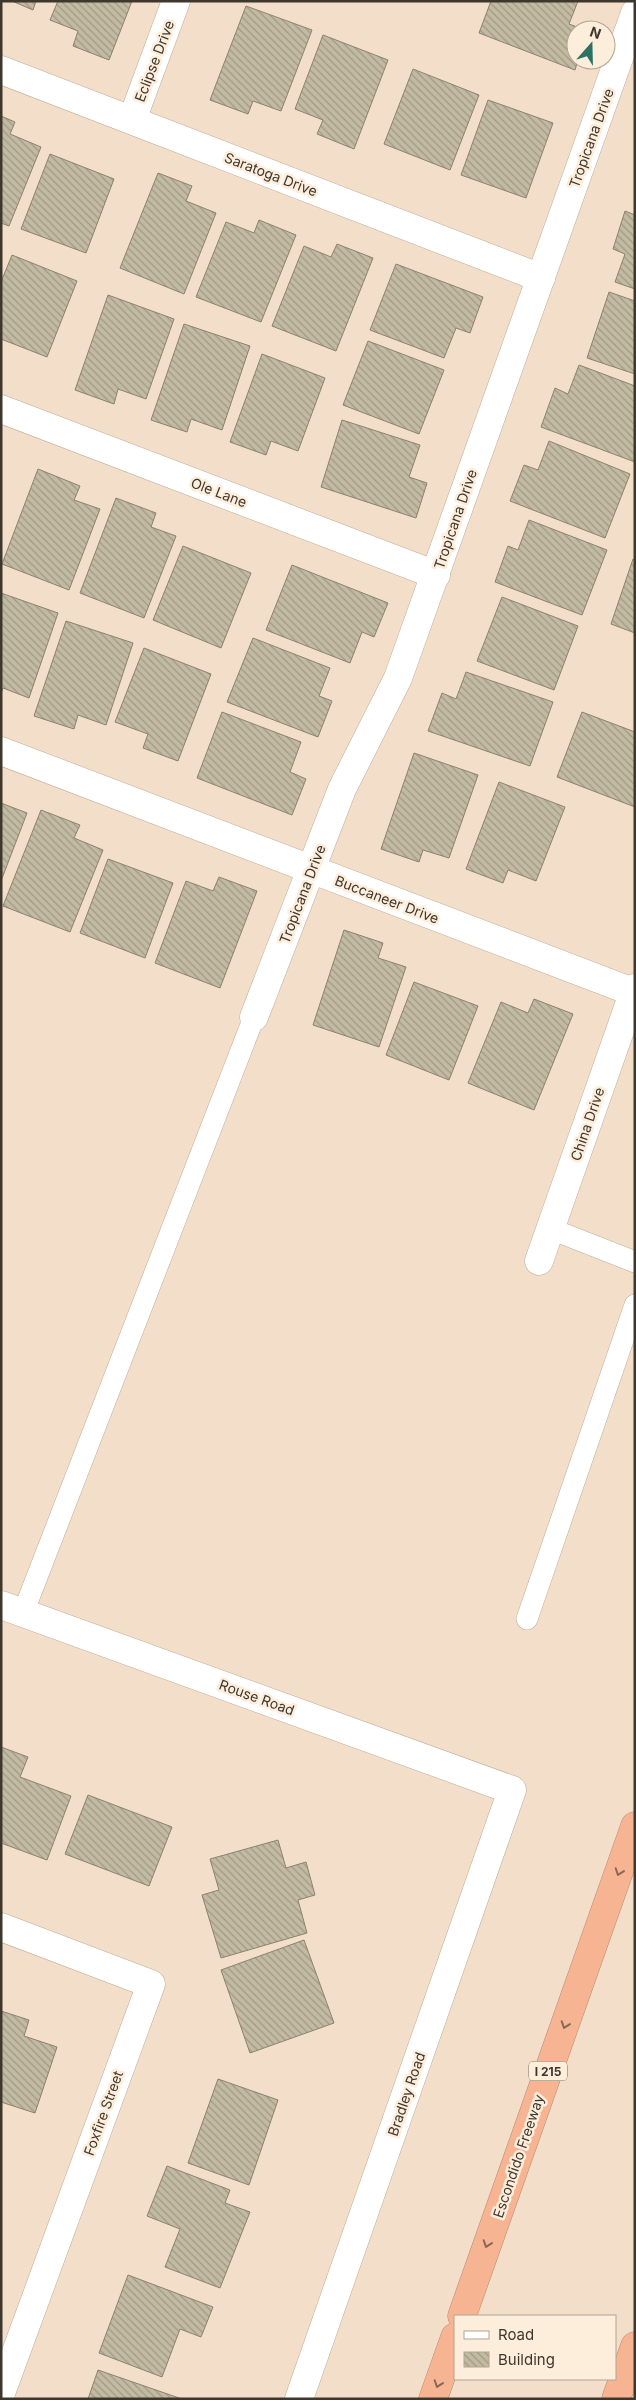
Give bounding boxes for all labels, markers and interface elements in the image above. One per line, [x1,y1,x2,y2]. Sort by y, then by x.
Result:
street label: Eclipse Drive [131,18,177,104]
north arrow [566,20,616,70]
text: N [588,23,604,42]
street label: Tropicana Drive [565,86,617,190]
street label: Saratoga Drive [222,149,320,199]
street label: Tropicana Drive [430,467,480,571]
street label: Ole Lane [189,474,249,510]
street label: Tropicana Drive [275,842,329,946]
street label: Buccaneer Drive [333,871,441,927]
street label: China Drive [566,1085,608,1163]
street label: Rouse Road [217,1676,297,1718]
one-way arrow [614,1867,624,1875]
one-way arrow [560,2020,570,2029]
street label: Bradley Road [384,2050,428,2138]
road number: I 215 [529,2062,567,2080]
street label: Foxfire Street [80,2068,126,2158]
street label: Escondido Freeway [489,2092,547,2220]
one-way arrow [483,2239,493,2248]
legend [454,2315,616,2380]
text: Road [498,2325,534,2344]
text: Building [498,2350,555,2369]
one-way arrow [434,2379,444,2388]

